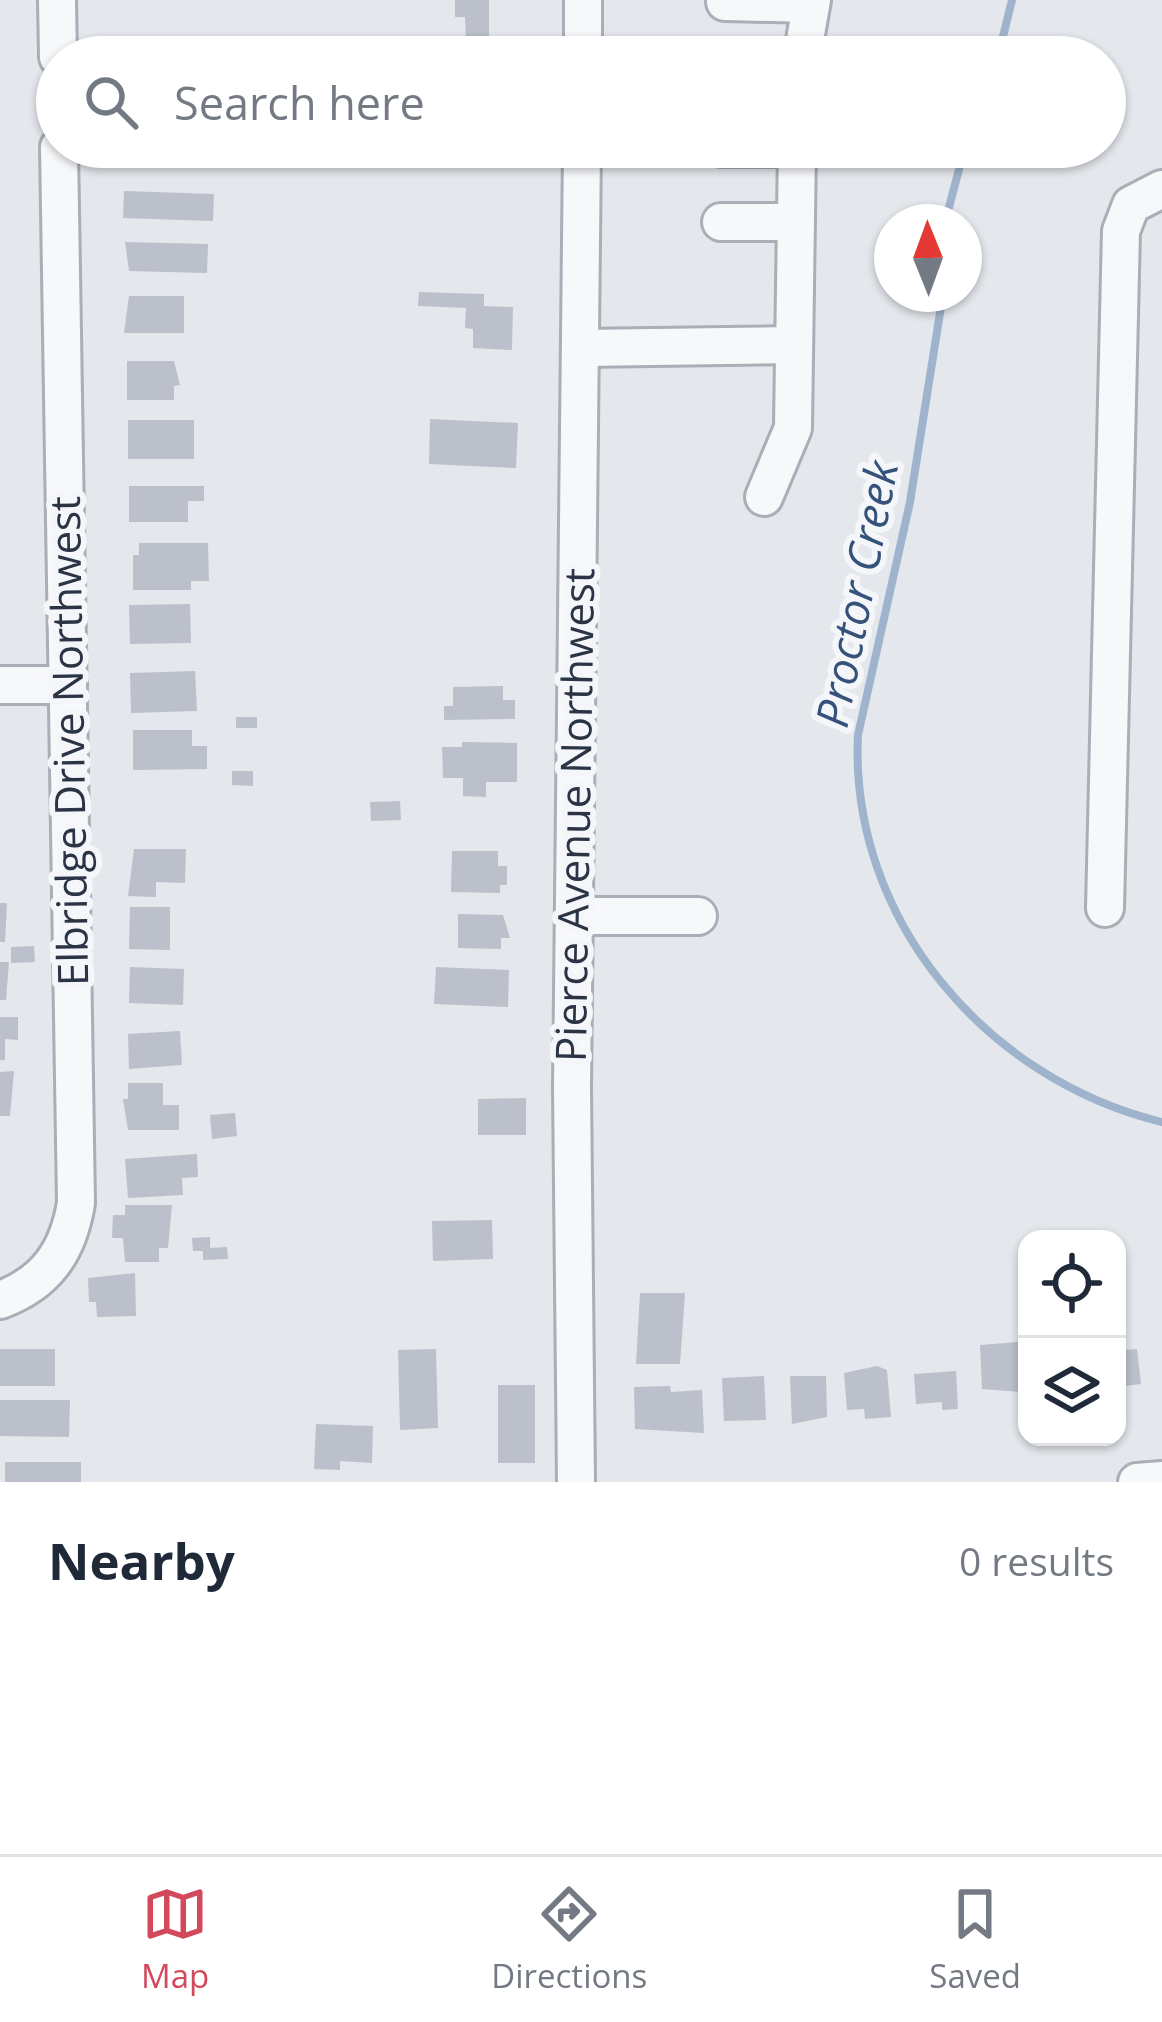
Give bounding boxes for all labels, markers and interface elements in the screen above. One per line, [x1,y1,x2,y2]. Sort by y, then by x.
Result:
search box [36,36,1126,168]
icon: search [78,69,144,135]
text: Search here [174,72,425,133]
north arrow [874,204,982,312]
water label: Proctor Creek [800,454,912,732]
street label: Elbridge Drive Northwest [35,496,100,986]
street label: Pierce Avenue Northwest [541,567,606,1063]
map controls [1018,1230,1126,1446]
button: locate [1018,1230,1126,1338]
button: layers [1018,1338,1126,1446]
text: Nearby [48,1525,235,1595]
text: 0 results [959,1534,1114,1587]
tab: Map [141,1881,209,1998]
tab: Directions [491,1881,647,1998]
tab: Saved [929,1881,1021,1998]

